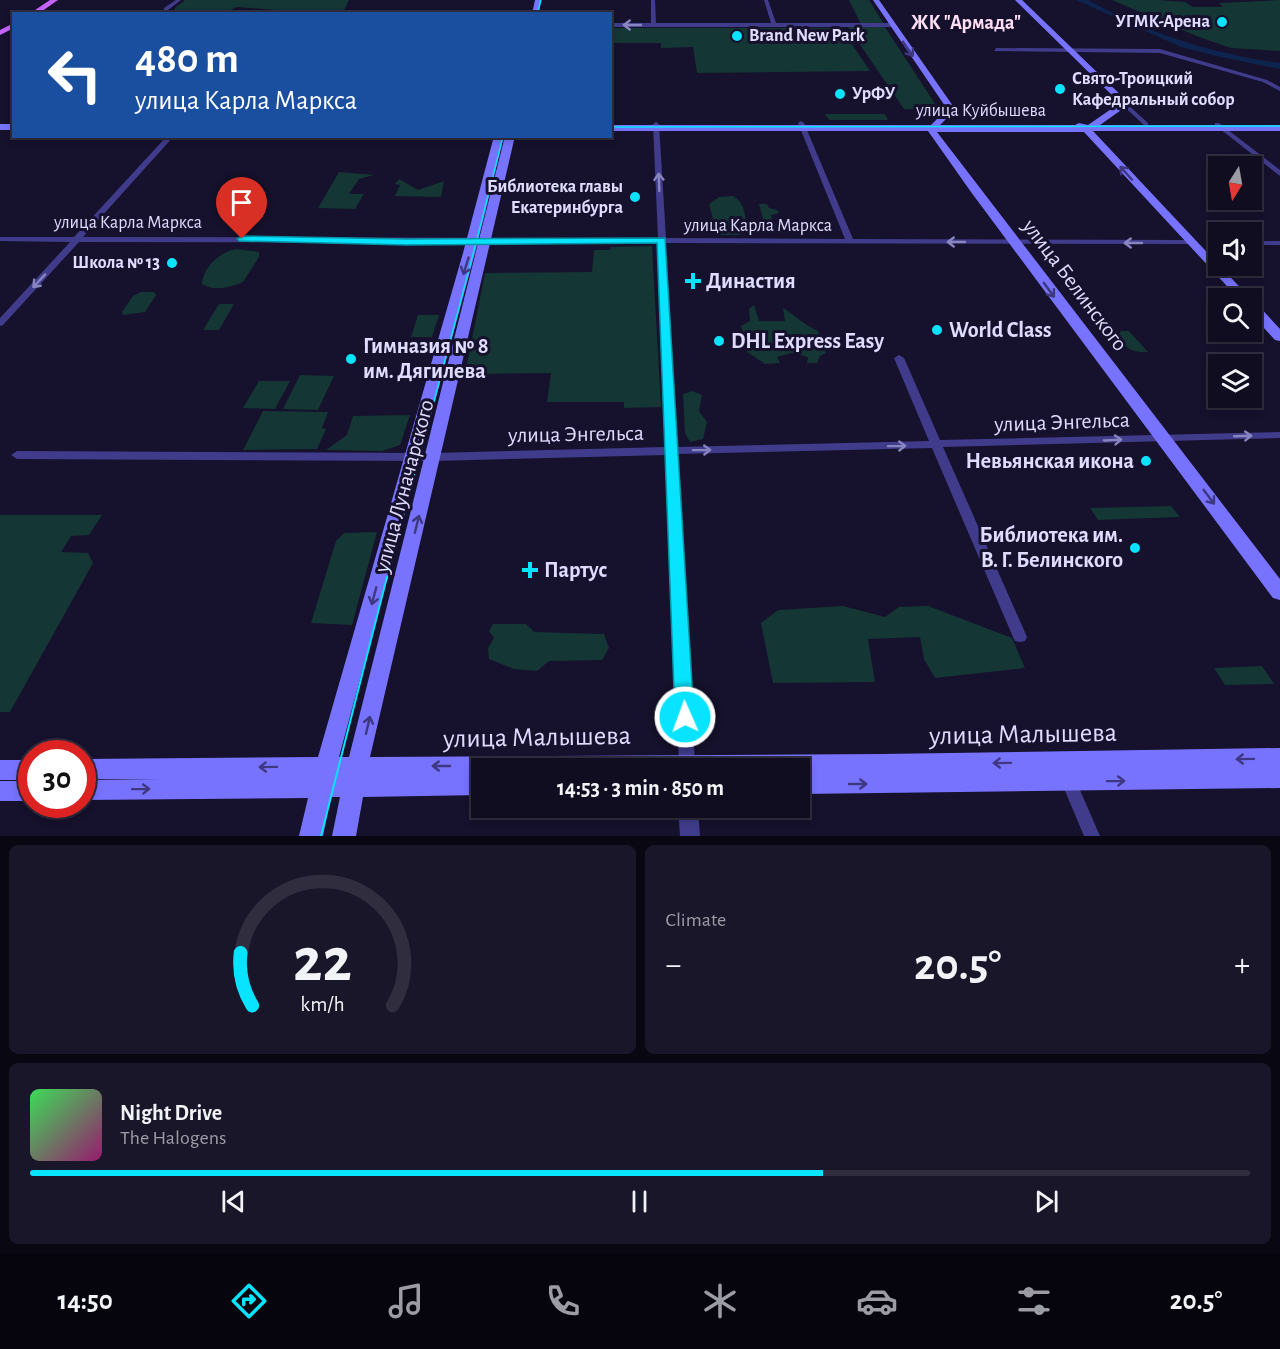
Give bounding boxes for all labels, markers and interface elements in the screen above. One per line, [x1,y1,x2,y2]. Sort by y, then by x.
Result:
district label: ЖК "Армада" [911,13,1021,33]
place label: УГМК-Арена [1115,13,1210,31]
marker: УГМК-Арена [1215,15,1229,29]
one-way arrow [623,19,643,31]
place label: Brand New Park [749,27,865,45]
marker: Brand New Park [730,29,744,43]
icon: left [36,36,114,114]
text: 480 m [135,38,239,80]
one-way arrow [902,40,914,56]
place label: Свято-Троицкий Кафедральный собор [1072,70,1235,109]
marker: Свято-Троицкий Кафедральный собор [1053,82,1067,96]
place label: УрФУ [852,85,896,103]
text: улица Карла Маркса [135,87,357,114]
marker: УрФУ [833,87,847,101]
street label: улица Куйбышева [915,101,1046,120]
north arrow [1208,156,1262,210]
map controls [1208,156,1262,408]
one-way arrow [1119,166,1133,181]
one-way arrow [653,172,664,192]
pin [216,177,267,239]
place label: Библиотека главы Екатеринбурга [487,178,623,217]
icon: arrive [225,186,258,219]
marker: Библиотека главы Екатеринбурга [628,190,642,204]
street label: улица Карла Маркса [53,214,202,232]
street label: улица Белинского [1018,214,1132,355]
street label: улица Карла Маркса [683,217,832,235]
button: sound [1208,222,1262,276]
one-way arrow [946,236,966,248]
one-way arrow [1124,237,1144,249]
place label: Школа № 13 [72,254,160,272]
marker: Школа № 13 [165,256,179,270]
one-way arrow [460,256,471,275]
place label: Династия [706,270,796,292]
marker: Династия [684,272,702,290]
one-way arrow [32,273,46,288]
one-way arrow [1043,281,1055,297]
button: search [1208,288,1262,342]
place label: World Class [949,319,1051,341]
marker: World Class [930,323,944,337]
place label: DHL Express Easy [731,330,884,353]
marker: DHL Express Easy [712,334,726,348]
place label: Гимназия № 8 им. Дягилева [363,335,489,382]
marker: Гимназия № 8 им. Дягилева [344,352,358,366]
button: layers [1208,354,1262,408]
street label: улица Луначарского [370,397,438,576]
street label: улица Энгельса [993,409,1130,435]
street label: улица Энгельса [507,422,644,446]
one-way arrow [1233,431,1253,442]
one-way arrow [1103,435,1123,446]
one-way arrow [887,440,907,452]
one-way arrow [692,445,712,456]
place label: Невьянская икона [966,450,1134,472]
marker: Невьянская икона [1139,454,1153,468]
one-way arrow [1202,488,1215,504]
one-way arrow [411,515,423,534]
place label: Библиотека им. В. Г. Белинского [980,524,1123,571]
marker: Библиотека им. В. Г. Белинского [1128,541,1142,555]
place label: Партус [544,559,607,582]
marker: Партус [521,561,539,579]
one-way arrow [368,586,380,605]
position arrow [653,685,717,749]
one-way arrow [362,716,374,735]
street label: улица Малышева [928,719,1117,750]
street label: улица Малышева [442,722,631,753]
speed limit sign: 30 [18,740,96,818]
one-way arrow [1236,753,1256,765]
one-way arrow [992,757,1012,769]
one-way arrow [431,760,451,772]
one-way arrow [259,761,279,773]
one-way arrow [1105,775,1125,787]
text: 14:53 · 3 min · 850 m [557,777,724,799]
one-way arrow [847,778,867,790]
one-way arrow [130,783,150,795]
text: Climate [666,910,726,930]
text: 22 [293,930,352,992]
text: 20.5° [914,943,1002,988]
text: − [666,949,681,982]
text: + [1234,949,1250,982]
text: km/h [300,995,344,1016]
text: Night Drive [120,1102,222,1124]
text: The Halogens [120,1128,226,1148]
icon: previous [217,1185,250,1218]
icon: pause [623,1185,656,1218]
icon: next [1030,1185,1063,1218]
icon: directions [228,1280,270,1322]
icon: music [385,1280,427,1322]
icon: phone [542,1280,584,1322]
icon: climate [699,1280,741,1322]
icon: car [856,1280,898,1322]
icon: filters [1013,1280,1055,1322]
text: 14:50 [58,1287,113,1314]
text: 20.5° [1170,1287,1222,1314]

